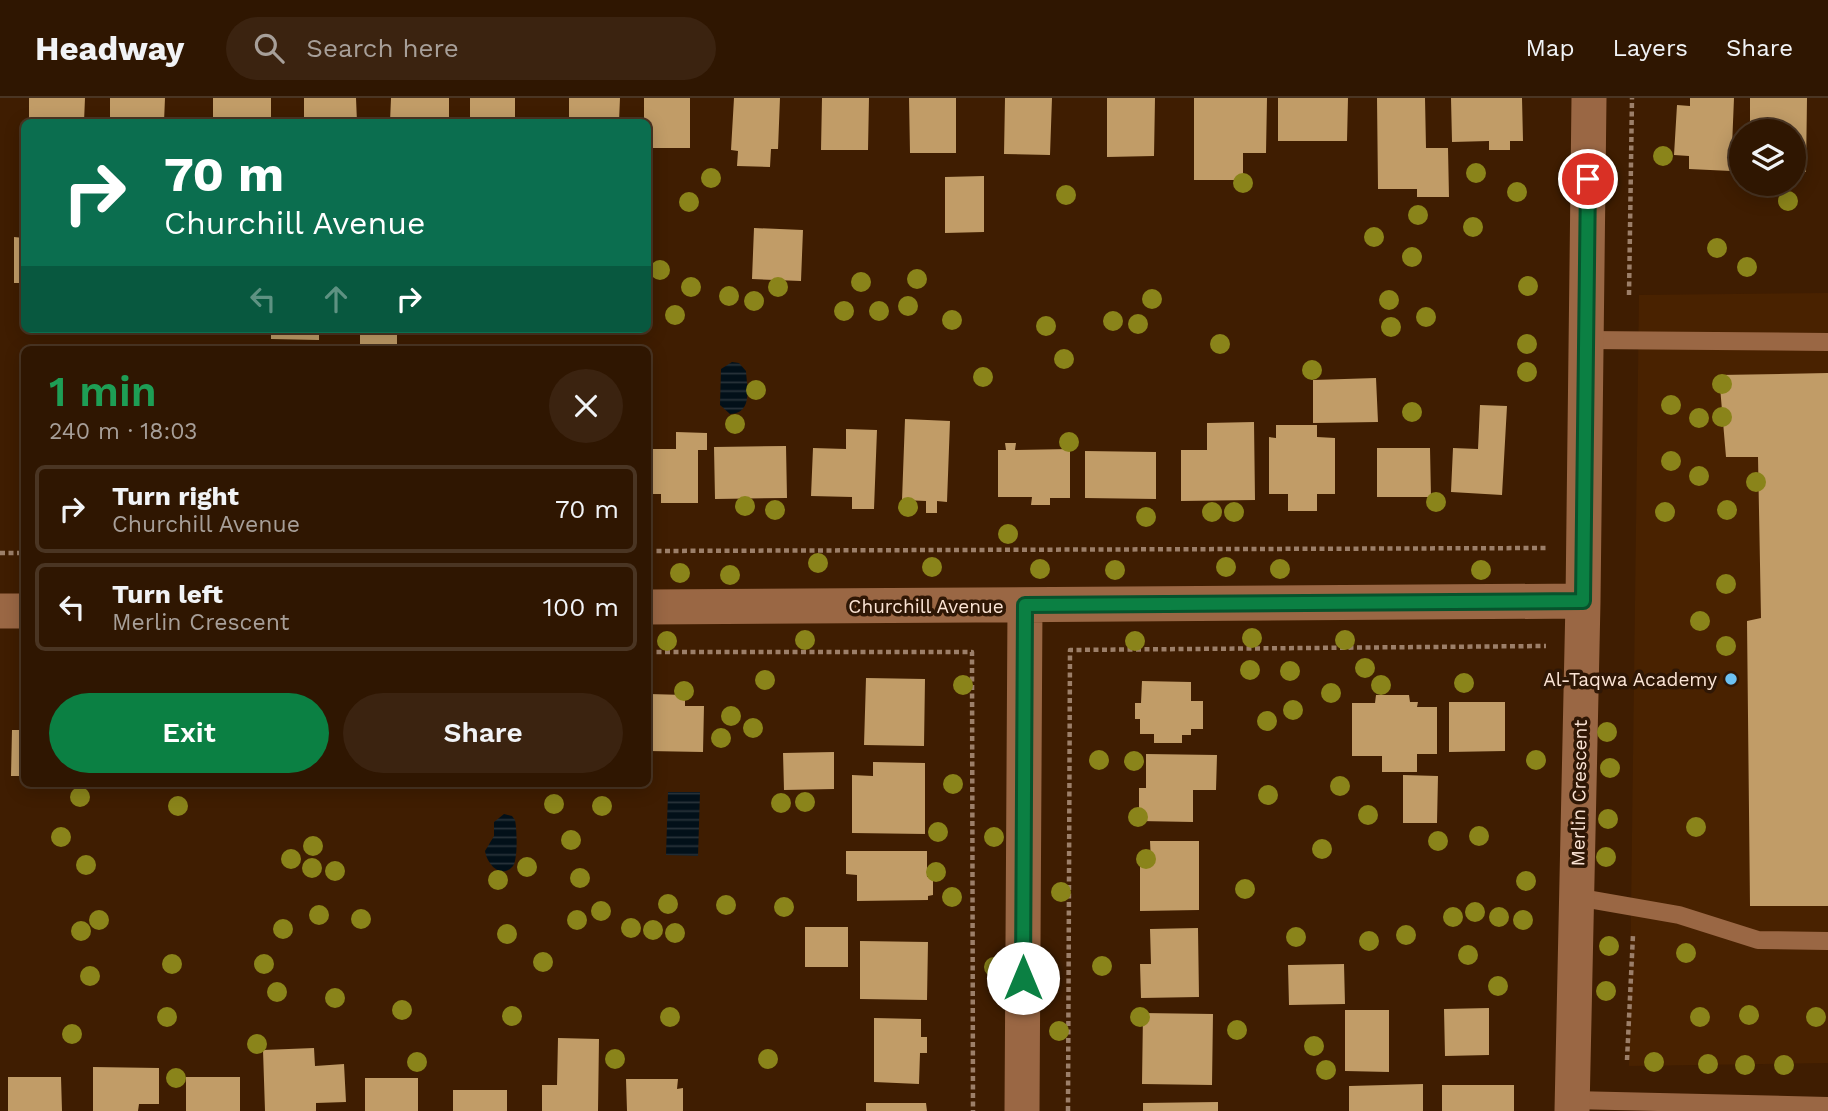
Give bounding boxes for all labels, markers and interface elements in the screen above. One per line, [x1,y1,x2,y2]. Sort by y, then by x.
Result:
search box [226,17,716,80]
text: Headway [35,29,184,68]
icon: search [250,29,288,67]
text: Search here [306,33,459,63]
text: Map [1526,34,1574,62]
text: Layers [1612,34,1688,62]
text: Share [1726,34,1793,62]
map controls [1729,119,1806,196]
button: layers [1729,119,1806,196]
text: 70 m [164,145,284,203]
icon: right [49,147,140,238]
pin [1558,149,1618,209]
icon: arrive [1569,160,1607,198]
text: Churchill Avenue [164,204,426,242]
icon: left [244,280,282,318]
icon: ahead [317,280,355,318]
icon: right [390,280,428,318]
text: 1 min [49,367,157,416]
button: close [549,369,623,443]
text: 240 m · 18:03 [49,418,197,445]
text: Turn right [112,481,239,511]
icon: right [53,490,91,528]
text: 70 m [555,494,619,524]
text: Churchill Avenue [112,511,300,538]
text: Turn left [112,579,223,609]
icon: left [53,588,91,626]
text: 100 m [543,592,619,622]
street label: Churchill Avenue [848,595,1004,618]
text: Merlin Crescent [112,609,289,636]
place label: Al-Taqwa Academy [1543,668,1717,691]
marker: Al-Taqwa Academy [1723,671,1739,687]
button: Exit [49,693,329,773]
button: Share [343,693,623,773]
street label: Merlin Crescent [1566,720,1592,866]
position arrow [986,941,1060,1015]

